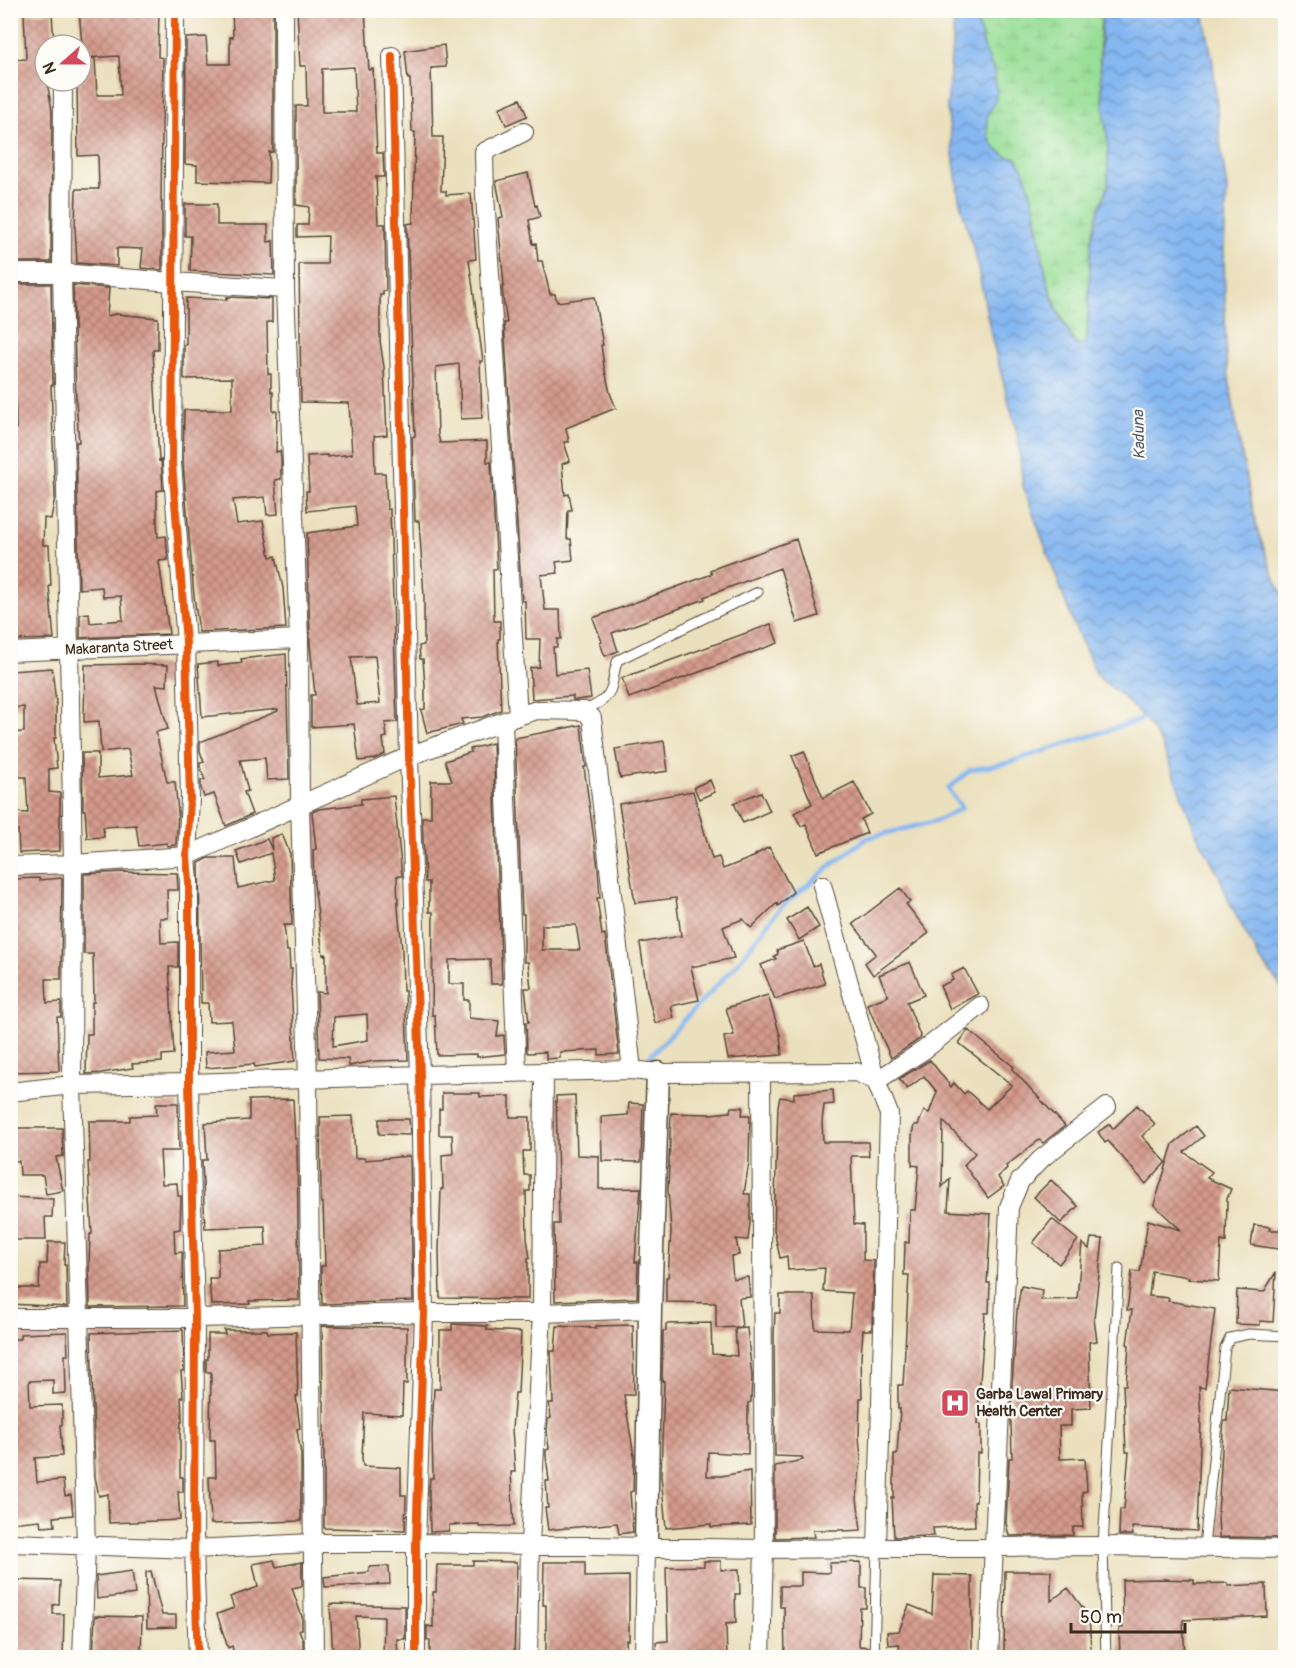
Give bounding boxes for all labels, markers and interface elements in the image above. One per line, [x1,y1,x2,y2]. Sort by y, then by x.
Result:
north arrow [33,33,93,93]
text: N [39,59,61,77]
water label: Kaduna [1128,408,1150,460]
street label: Makaranta Street [65,635,174,660]
place label: Garba Lawal Primary Health Center [976,1385,1104,1421]
hospital icon: Garba Lawal Primary Health Center [939,1387,971,1419]
scale bar [1071,1596,1185,1634]
text: 50 m [1080,1606,1122,1629]

